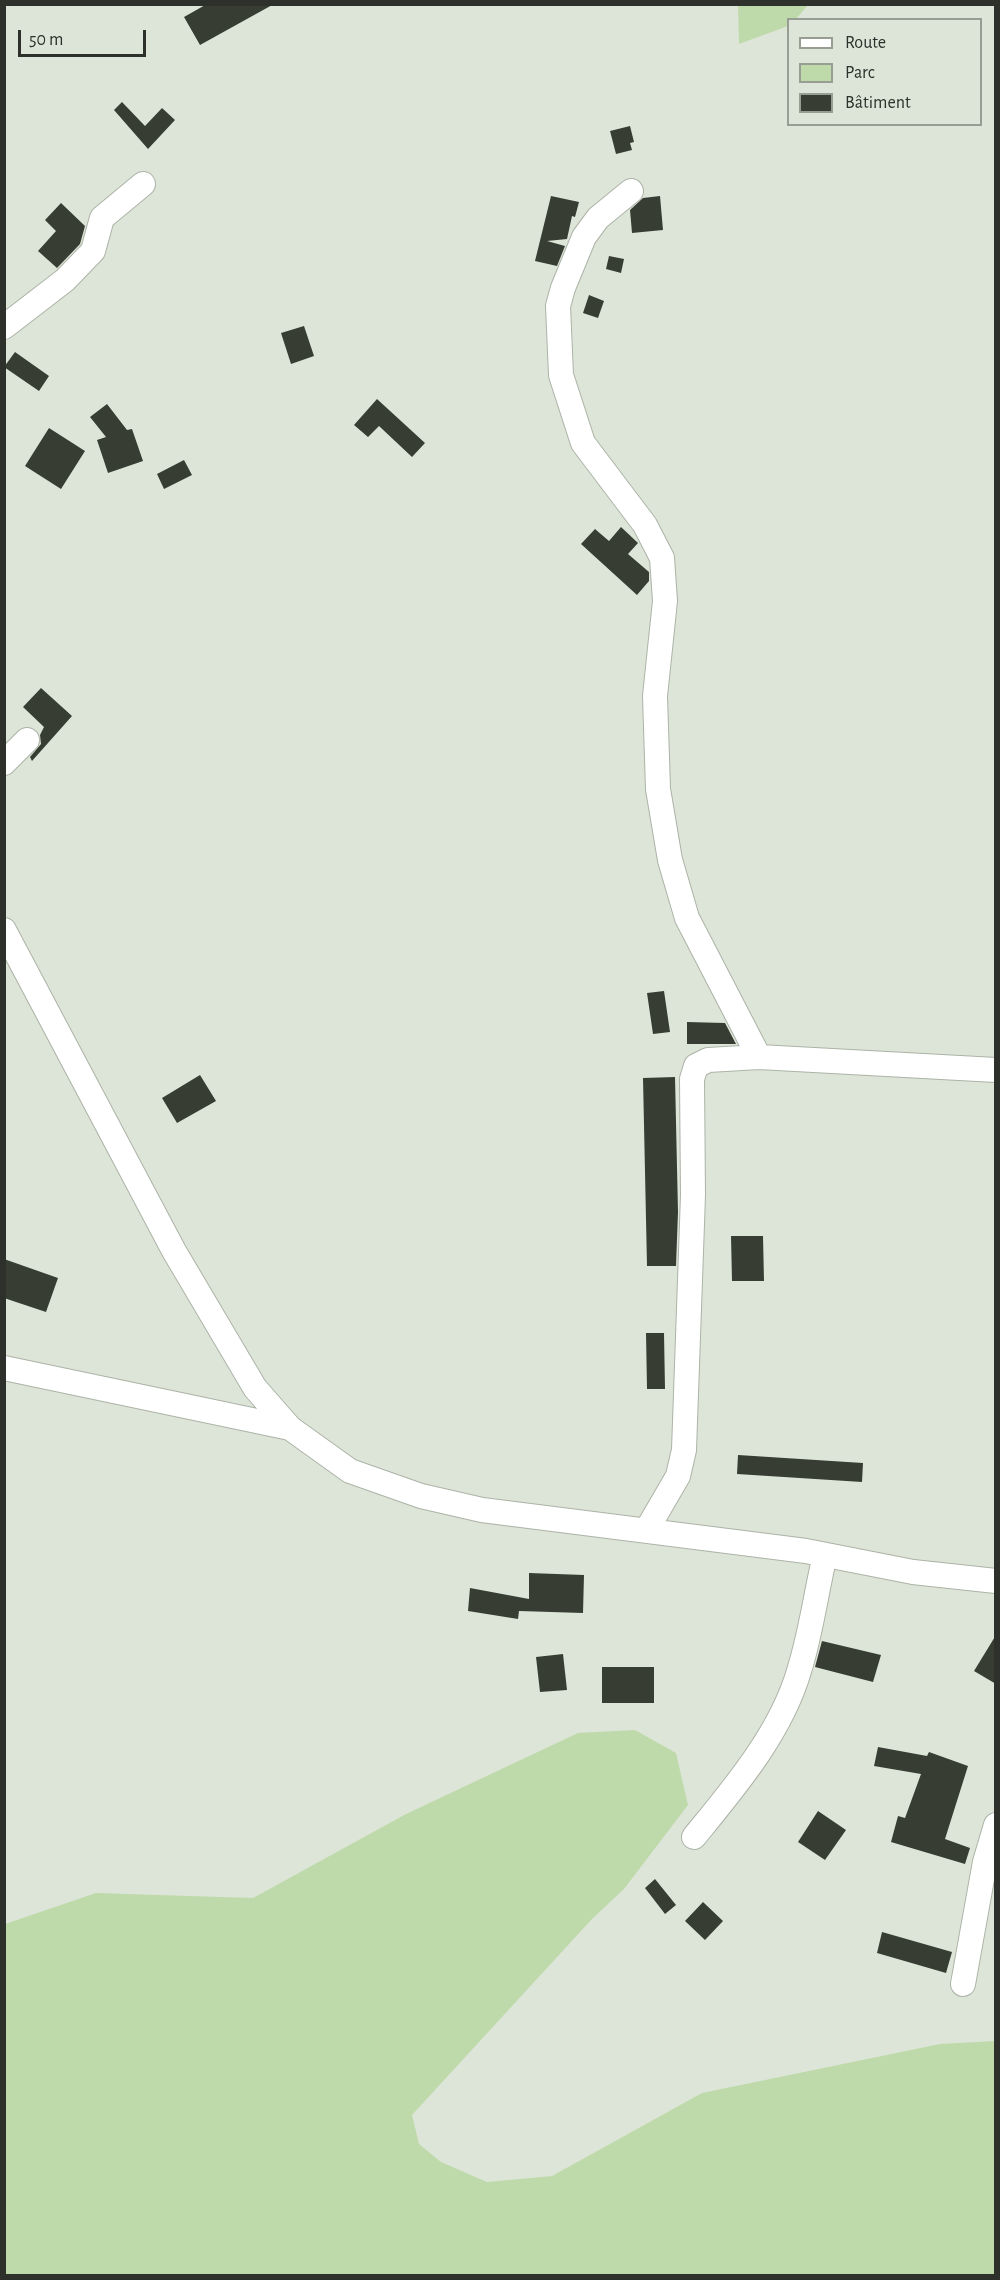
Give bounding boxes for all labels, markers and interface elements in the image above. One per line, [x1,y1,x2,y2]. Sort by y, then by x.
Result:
scale bar [21,18,148,56]
legend [787,18,982,126]
text: 50 m [29,31,63,49]
text: Route [845,34,886,52]
text: Parc [845,64,875,82]
text: Bâtiment [845,94,911,112]

